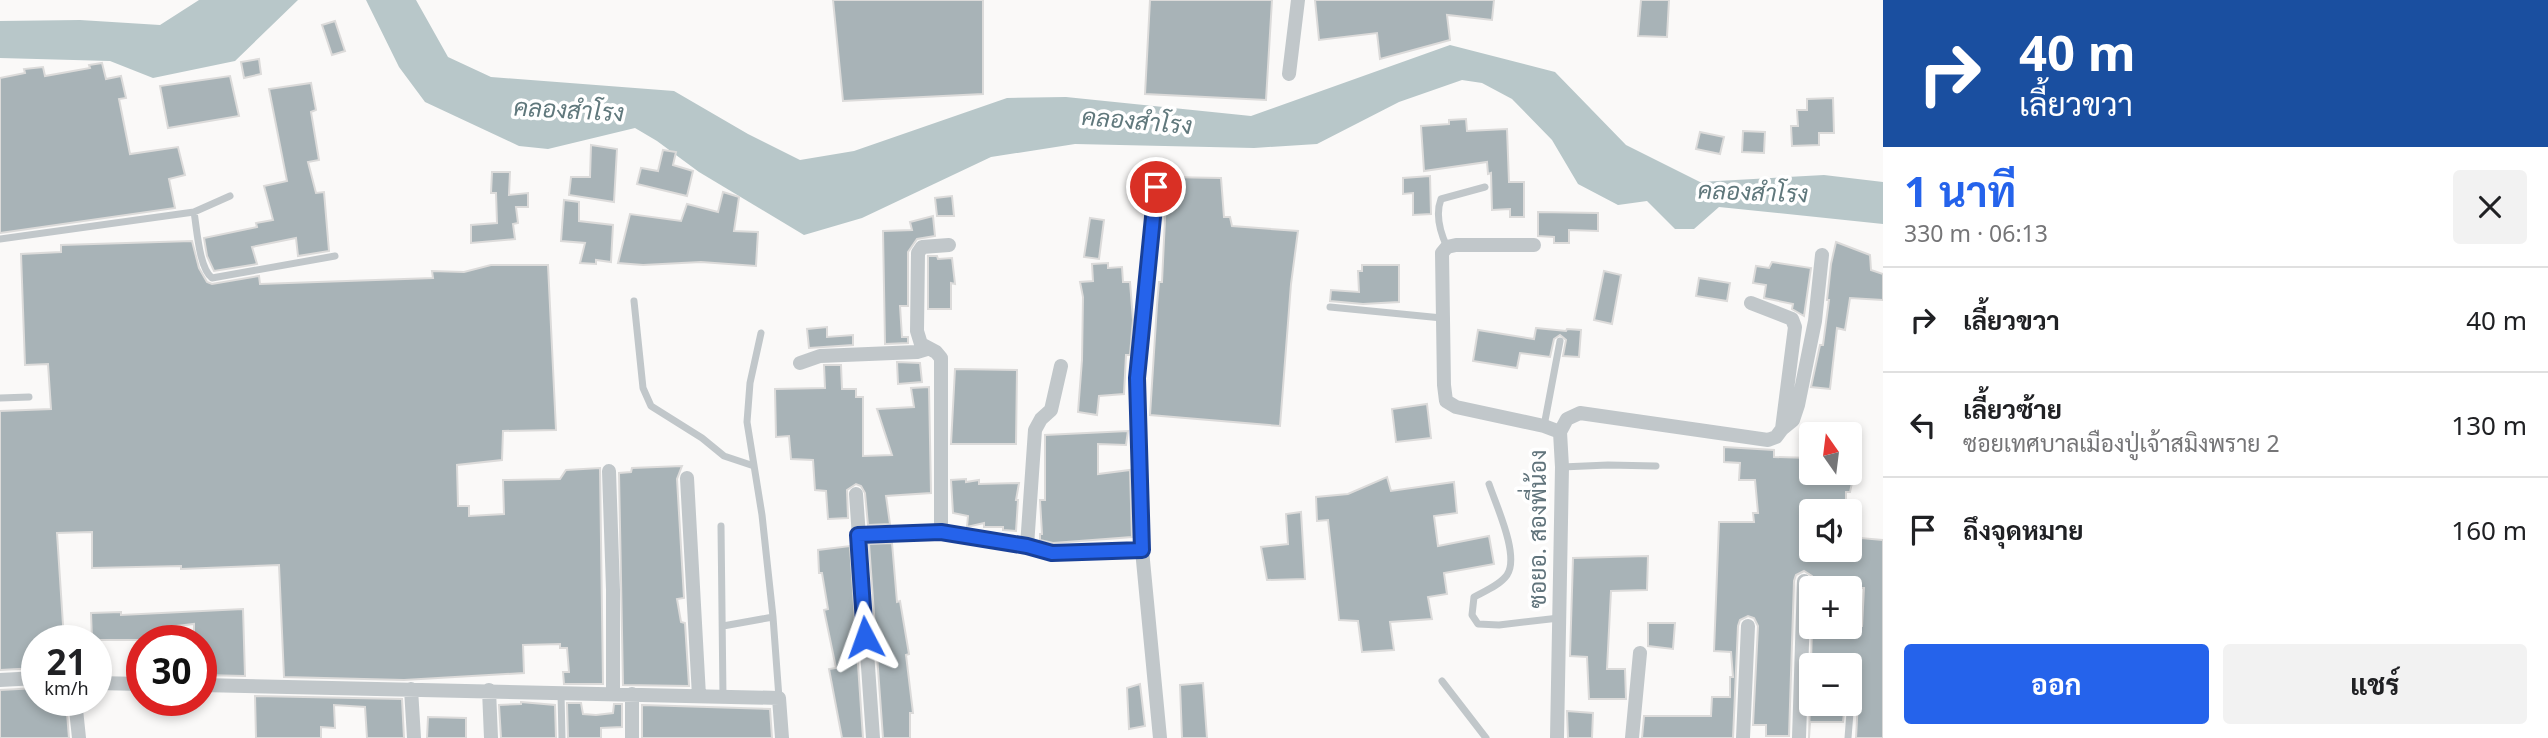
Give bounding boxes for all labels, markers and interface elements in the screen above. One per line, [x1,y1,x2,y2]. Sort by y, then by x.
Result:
text: 40 m [2019,19,2136,85]
icon: right [1904,28,1995,119]
text: เลี้ยวขวา [2019,82,2133,125]
water label: คลองสำโรง [513,90,625,128]
water label: คลองสำโรง [1080,99,1194,141]
pin [1126,157,1186,217]
text: 1 นาที [1904,162,2016,219]
icon: arrive [1137,168,1175,206]
button: close [2453,170,2527,244]
water label: คลองสำโรง [1697,173,1809,209]
text: 330 m · 06:13 [1904,217,2048,249]
icon: right [1904,301,1942,339]
text: เลี้ยวขวา [1963,302,2060,338]
text: 40 m [2466,302,2527,338]
text: เลี้ยวซ้าย [1963,391,2062,427]
icon: left [1904,406,1942,444]
text: 130 m [2451,407,2527,443]
north arrow [1799,422,1862,485]
map controls [1799,422,1862,716]
text: ซอยเทศบาลเมืองปู่เจ้าสมิงพราย 2 [1963,427,2280,459]
street label: ซอยอ. สองพี่น้อง [1517,450,1553,608]
button: sound [1799,499,1862,562]
icon: arrive [1904,511,1942,549]
text: ถึงจุดหมาย [1963,512,2084,548]
text: 160 m [2451,512,2527,548]
button: + [1799,576,1862,639]
position arrow [828,600,902,674]
speed limit sign: 30 [126,625,217,716]
text: 21 [46,638,87,685]
button: ออก [1904,644,2209,724]
button: แชร์ [2223,644,2527,724]
button: − [1799,653,1862,716]
text: km/h [44,676,89,700]

